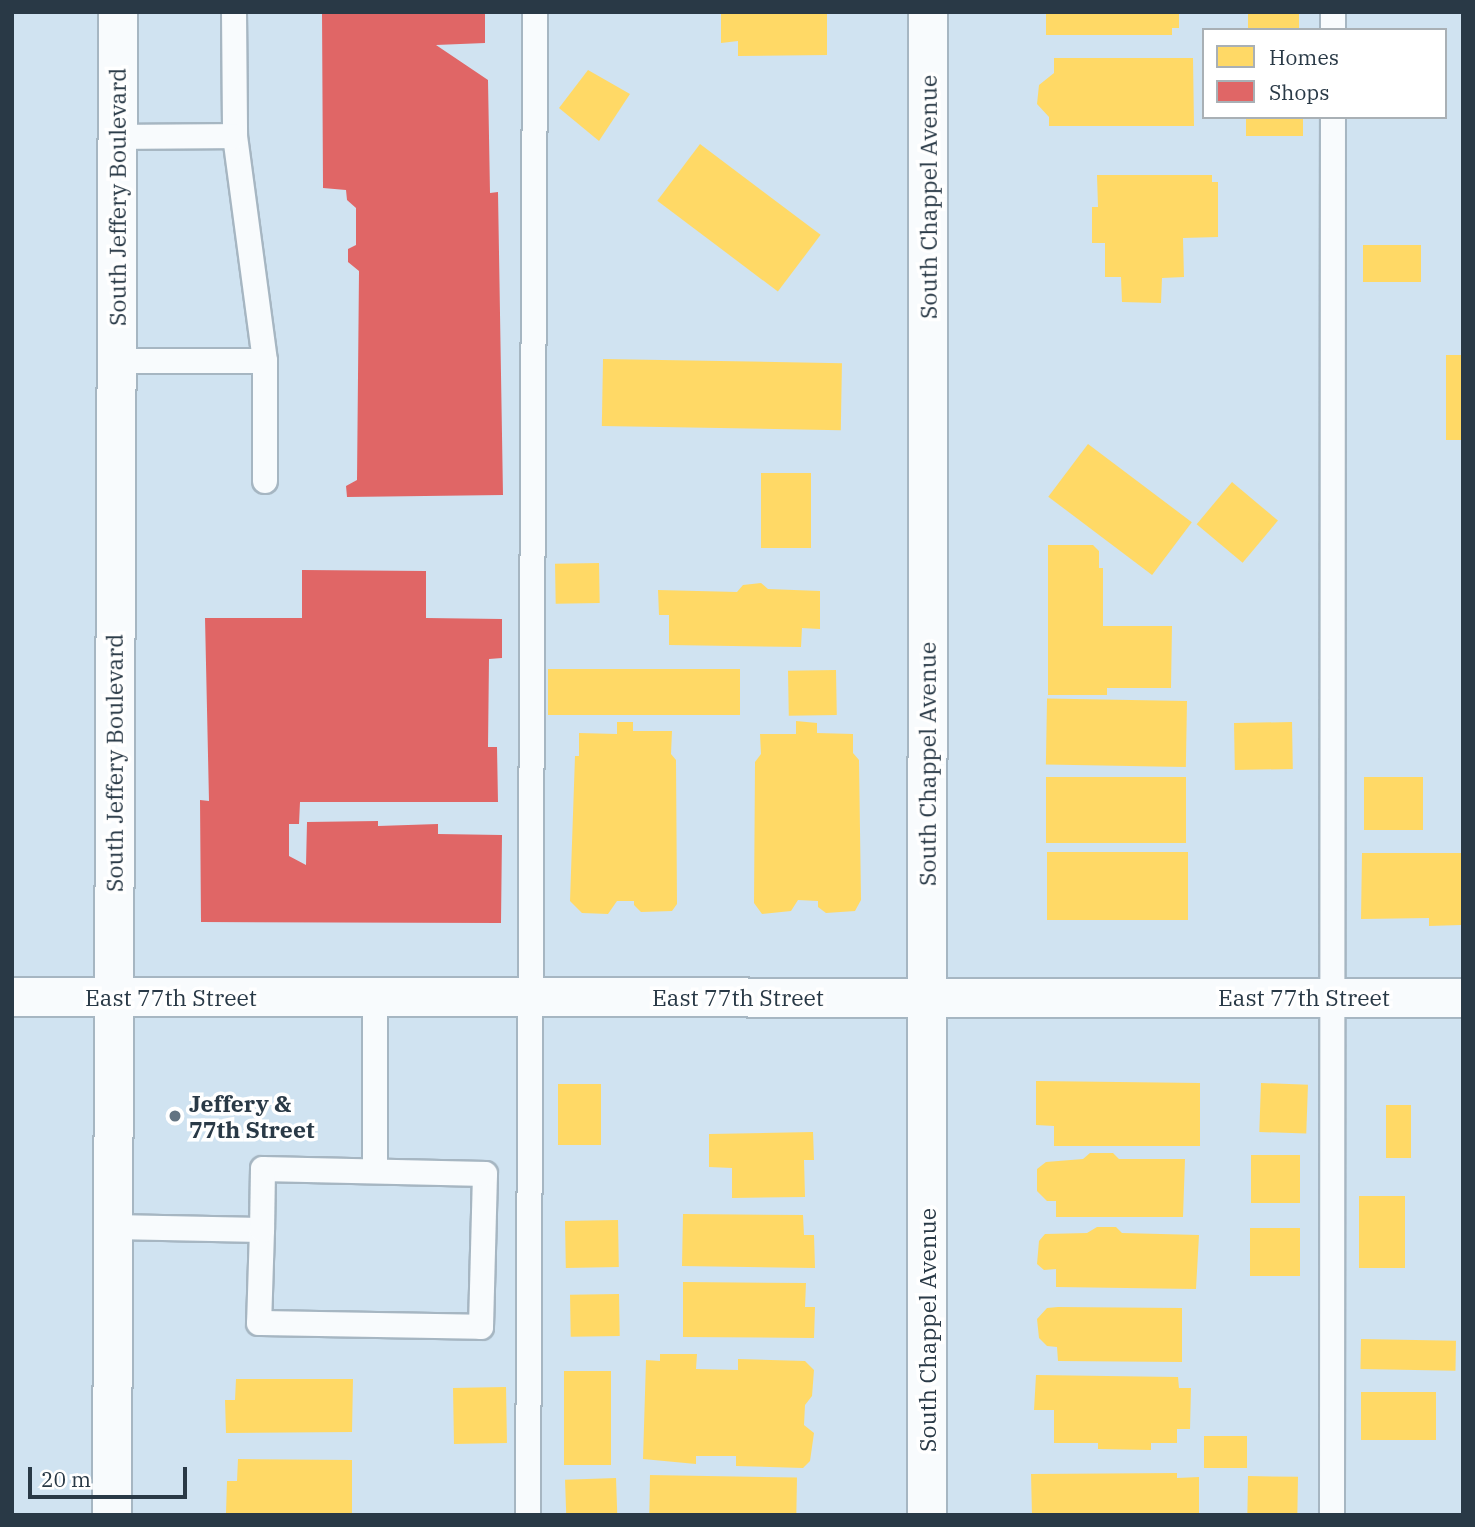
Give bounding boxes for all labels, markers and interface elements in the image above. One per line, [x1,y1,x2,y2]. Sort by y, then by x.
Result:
legend [1202,28,1447,119]
text: Homes [1269,43,1339,71]
street label: South Jeffery Boulevard [103,68,131,326]
street label: South Chappel Avenue [914,75,942,319]
text: Shops [1269,78,1329,106]
street label: South Jeffery Boulevard [100,634,128,892]
street label: South Chappel Avenue [913,642,941,886]
street label: East 77th Street [85,983,257,1011]
street label: East 77th Street [652,983,824,1011]
street label: East 77th Street [1218,983,1390,1011]
place label: Jeffery & 77th Street [189,1089,314,1143]
marker: Jeffery & 77th Street [167,1108,183,1124]
street label: South Chappel Avenue [913,1208,941,1452]
scale bar [32,1454,191,1498]
text: 20 m [41,1465,91,1493]

